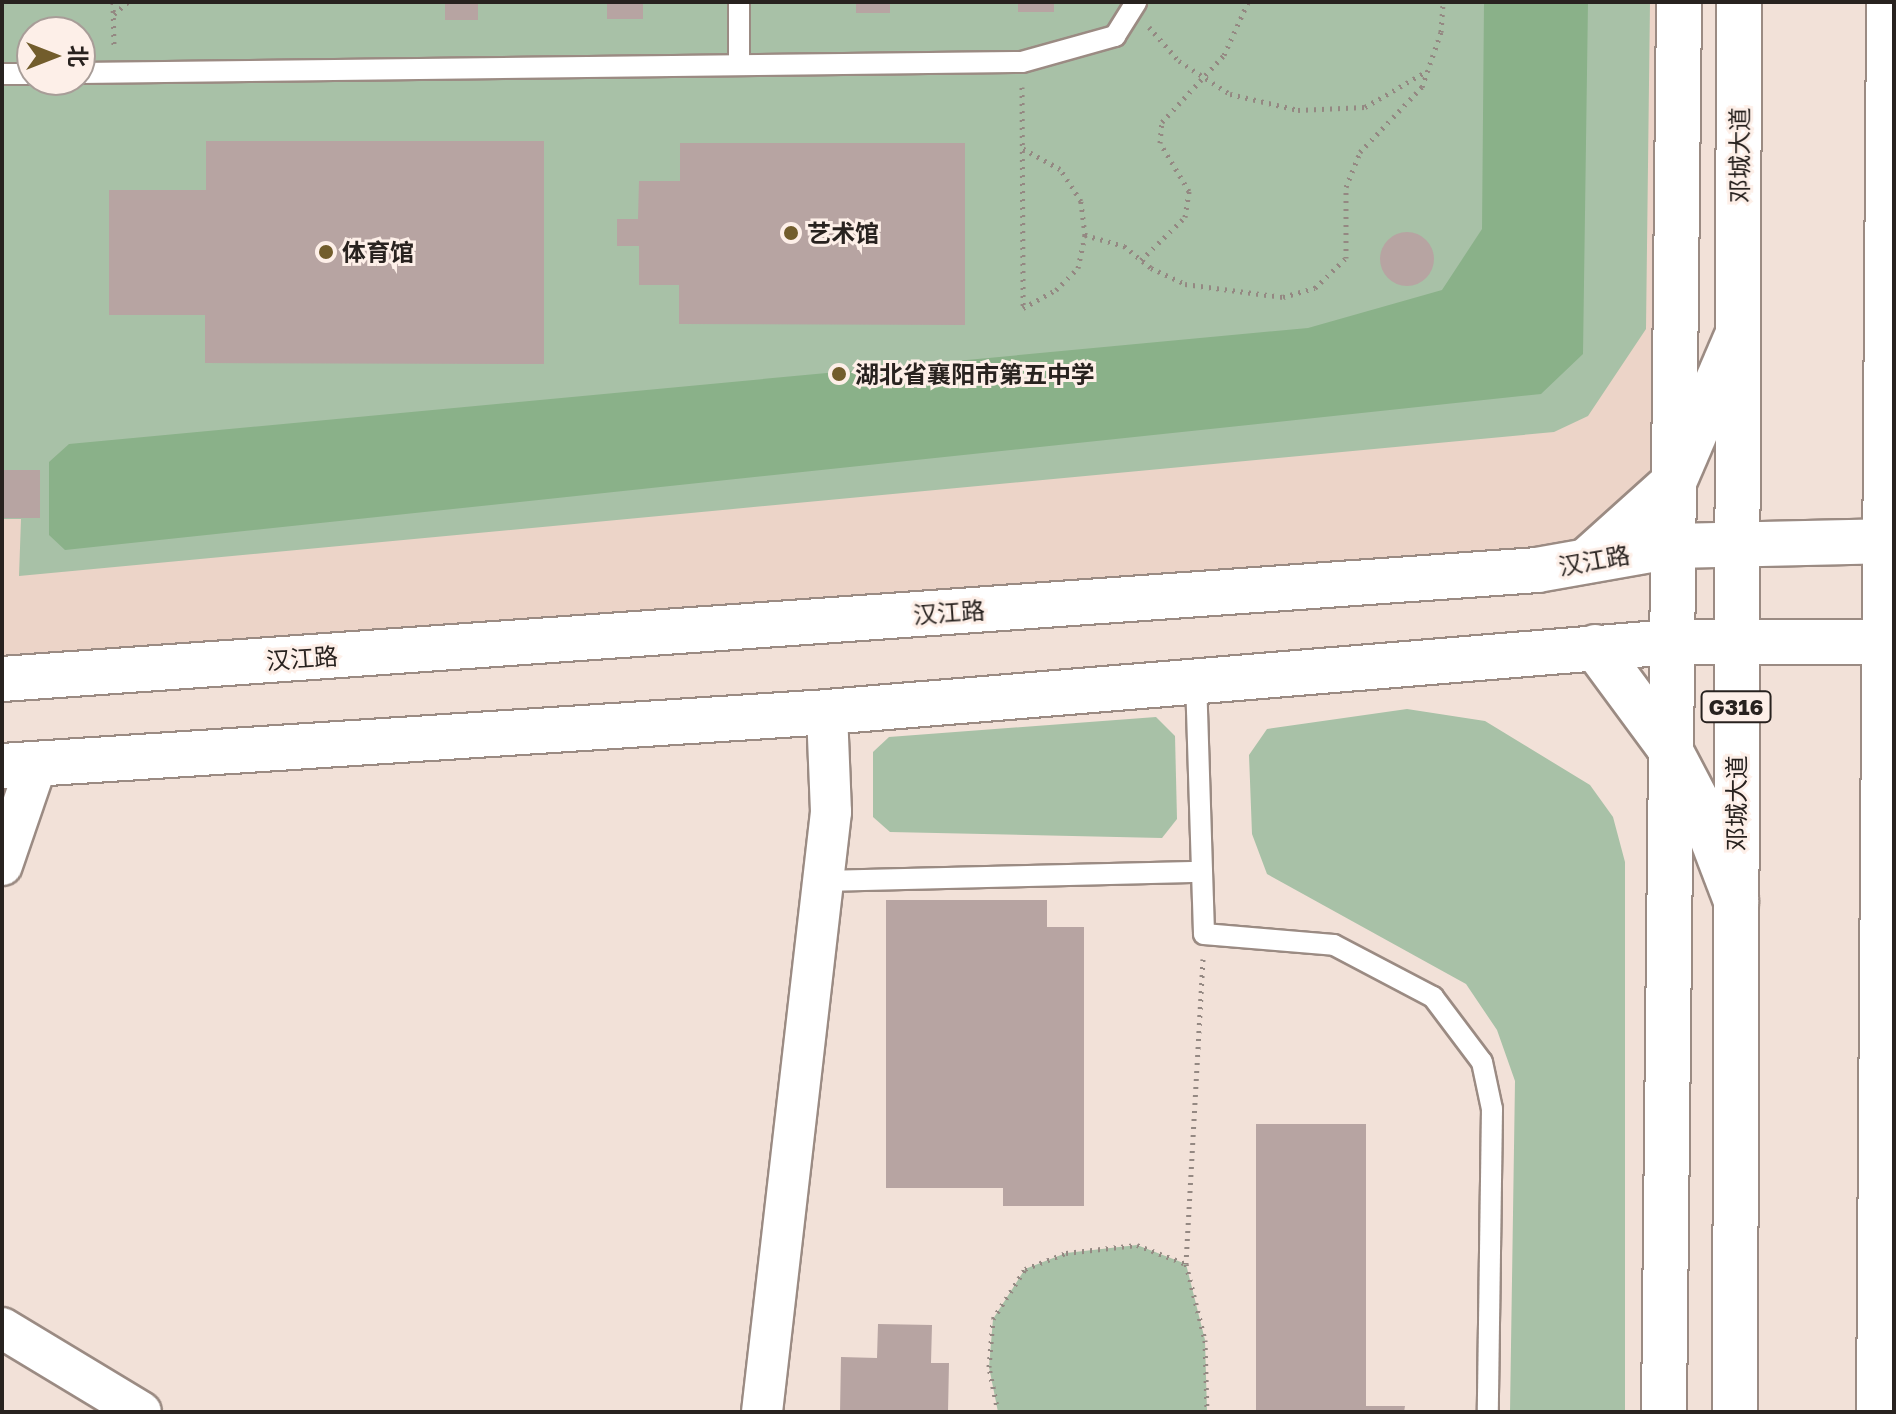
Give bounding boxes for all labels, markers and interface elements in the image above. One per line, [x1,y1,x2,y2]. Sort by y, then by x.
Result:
north arrow [16,16,96,96]
text: 北 [65,45,92,67]
street label: 邓城大道 [1725,107,1753,203]
place label: 艺术馆 [807,219,879,247]
marker: 艺术馆 [782,224,800,242]
place label: 体育馆 [342,238,414,266]
marker: 体育馆 [317,243,335,261]
place label: 湖北省襄阳市第五中学 [855,360,1095,388]
marker: 湖北省襄阳市第五中学 [830,365,848,383]
street label: 汉江路 [1556,540,1632,580]
street label: 汉江路 [912,595,986,629]
street label: 汉江路 [265,641,339,675]
road number: G316 [1700,689,1772,725]
street label: 邓城大道 [1722,755,1750,851]

